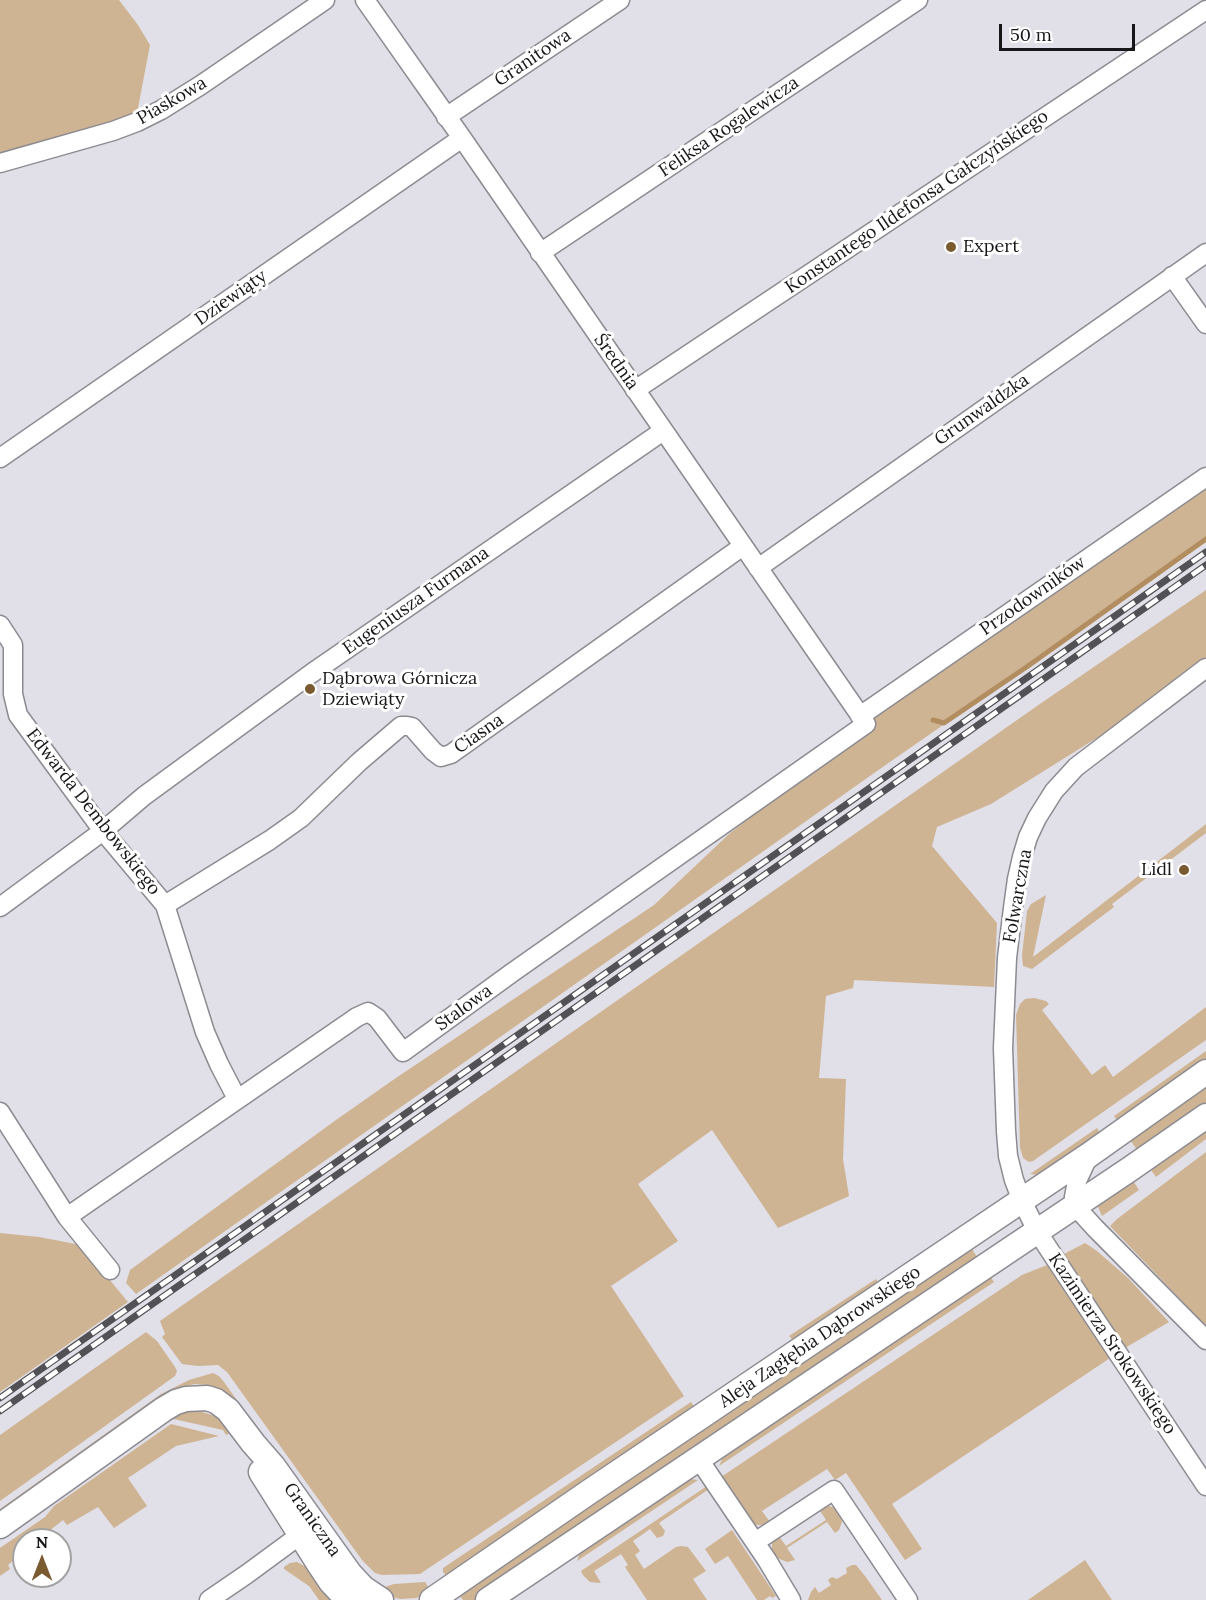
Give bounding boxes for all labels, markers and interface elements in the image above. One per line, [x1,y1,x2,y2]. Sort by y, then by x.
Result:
scale bar [1002,12,1138,50]
text: 50 m [1010,23,1052,46]
street label: Granitowa [491,25,575,91]
street label: Piaskowa [133,72,211,130]
street label: Feliksa Rogalewicza [655,72,803,182]
street label: Konstantego Ildefonsa Gałczyńskiego [781,106,1053,298]
place label: Expert [963,236,1019,258]
marker: Expert [944,240,958,254]
street label: Dziewiąty [191,265,271,331]
street label: Średnia [589,330,643,394]
street label: Grunwaldzka [931,370,1033,450]
street label: Eugeniusza Furmana [339,542,493,660]
street label: Przodowników [976,552,1090,640]
place label: Dąbrowa Górnicza Dziewiąty [322,668,477,710]
marker: Dąbrowa Górnicza Dziewiąty [303,682,317,696]
street label: Ciasna [450,709,508,759]
street label: Edwarda Dembowskiego [21,724,165,900]
street label: Folwarczna [999,847,1037,945]
place label: Lidl [1141,859,1172,881]
marker: Lidl [1177,863,1191,877]
street label: Stalowa [431,980,497,1036]
street label: Kazimierza Srokowskiego [1043,1249,1181,1439]
street label: Aleja Zagłębia Dąbrowskiego [715,1261,925,1413]
street label: Graniczna [279,1479,345,1561]
north arrow [12,1528,72,1588]
text: N [36,1532,48,1552]

